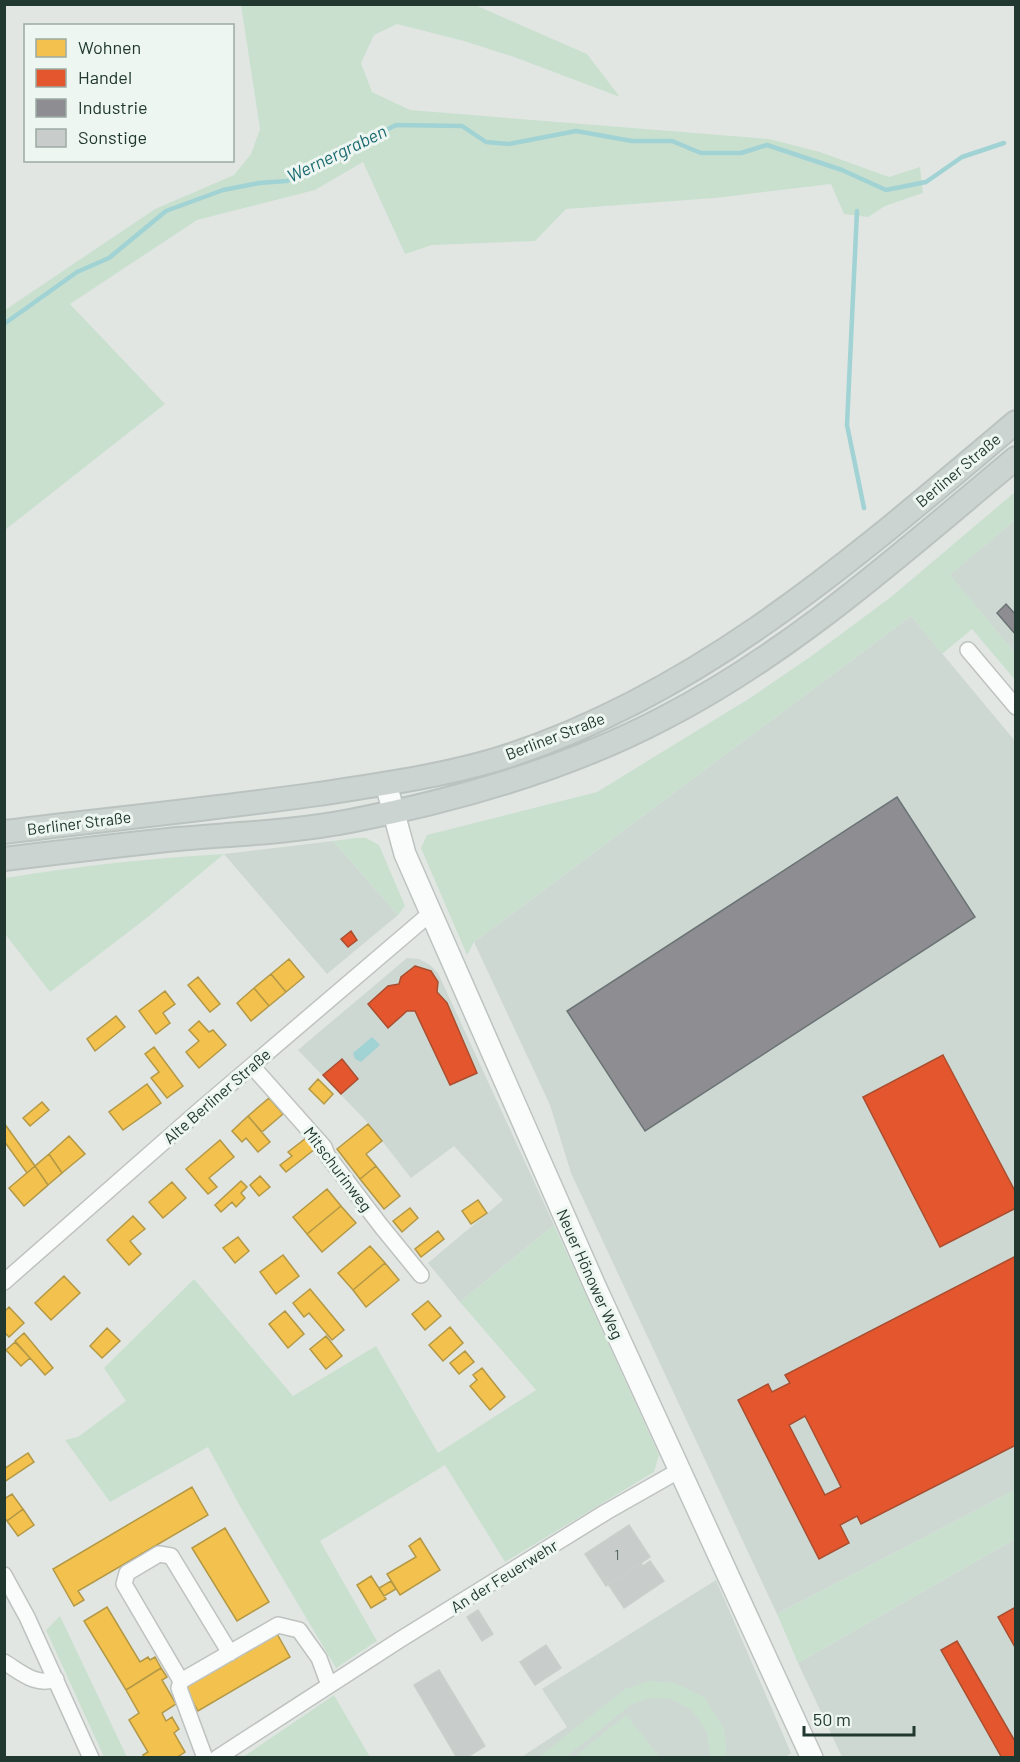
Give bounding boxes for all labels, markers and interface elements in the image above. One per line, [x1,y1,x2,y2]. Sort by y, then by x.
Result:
legend [24,24,234,162]
text: Wohnen [78,36,141,58]
text: Handel [78,66,132,88]
text: Industrie [78,96,148,118]
water label: Wernergraben [283,120,390,187]
text: Sonstige [78,126,147,148]
street label: Berliner Straße [911,429,1004,511]
street label: Berliner Straße [502,708,607,763]
street label: Berliner Straße [26,807,132,838]
street label: Alte Berliner Straße [159,1044,274,1147]
street label: Mitschurinweg [300,1123,376,1215]
street label: Neuer Hönower Weg [553,1206,628,1342]
street label: An der Feuerwehr [447,1535,561,1616]
house number: 1 [615,1546,619,1563]
scale bar [804,1699,914,1737]
text: 50 m [813,1708,851,1730]

